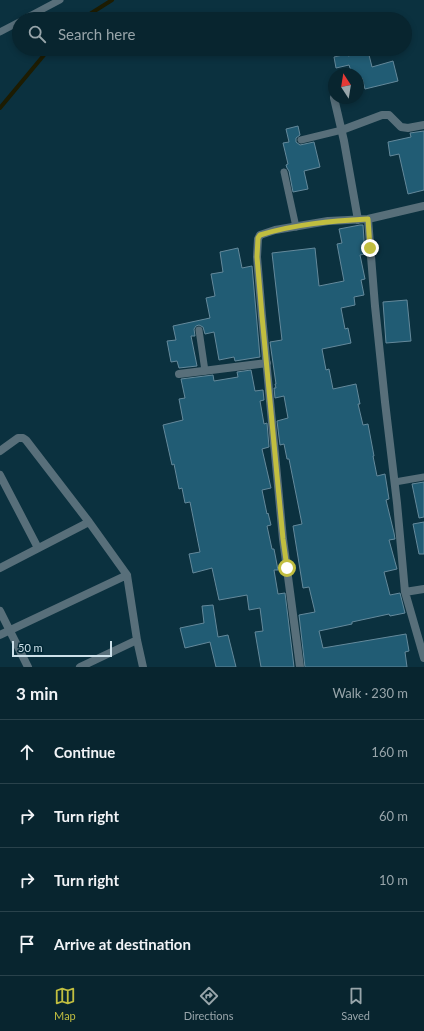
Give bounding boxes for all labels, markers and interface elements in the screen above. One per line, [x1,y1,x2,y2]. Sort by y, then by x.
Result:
search box [12,12,412,56]
icon: search [26,23,48,45]
text: Search here [58,25,135,43]
north arrow [328,68,364,104]
route end [361,239,379,257]
route start [278,559,296,577]
scale bar [12,639,112,658]
text: 50 m [18,641,43,654]
text: 3 min [16,683,58,704]
text: Walk · 230 m [332,685,408,701]
icon: ahead [16,741,38,763]
text: Continue [54,743,115,761]
text: 160 m [371,744,408,760]
icon: right [16,805,38,827]
text: Turn right [54,807,119,825]
text: 60 m [379,808,408,824]
icon: right [16,869,38,891]
text: Turn right [54,871,119,889]
text: 10 m [379,872,408,888]
icon: arrive [16,933,38,955]
text: Arrive at destination [54,935,191,953]
tab: Map [54,985,76,1022]
tab: Directions [184,985,233,1022]
tab: Saved [341,985,370,1022]

